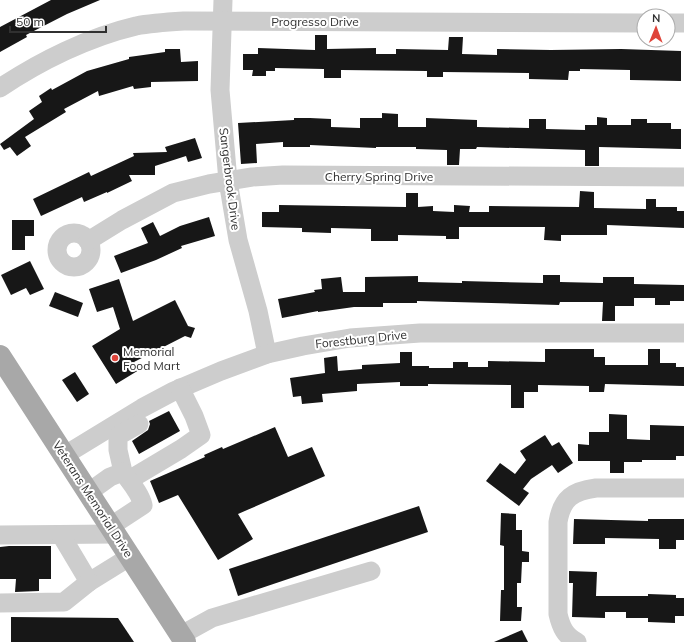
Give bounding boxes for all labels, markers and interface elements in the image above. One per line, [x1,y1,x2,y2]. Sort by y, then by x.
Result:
scale bar [10,8,106,34]
north arrow [636,8,676,48]
text: N [652,11,660,25]
text: 50 m [16,14,44,29]
street label: Progresso Drive [271,14,359,29]
street label: Sangerbrook Drive [216,127,244,231]
street label: Cherry Spring Drive [325,169,433,184]
street label: Forestburg Drive [314,327,408,351]
place label: Memorial Food Mart [123,344,180,373]
marker: Memorial Food Mart [110,353,120,363]
street label: Veterans Memorial Drive [50,438,136,560]

